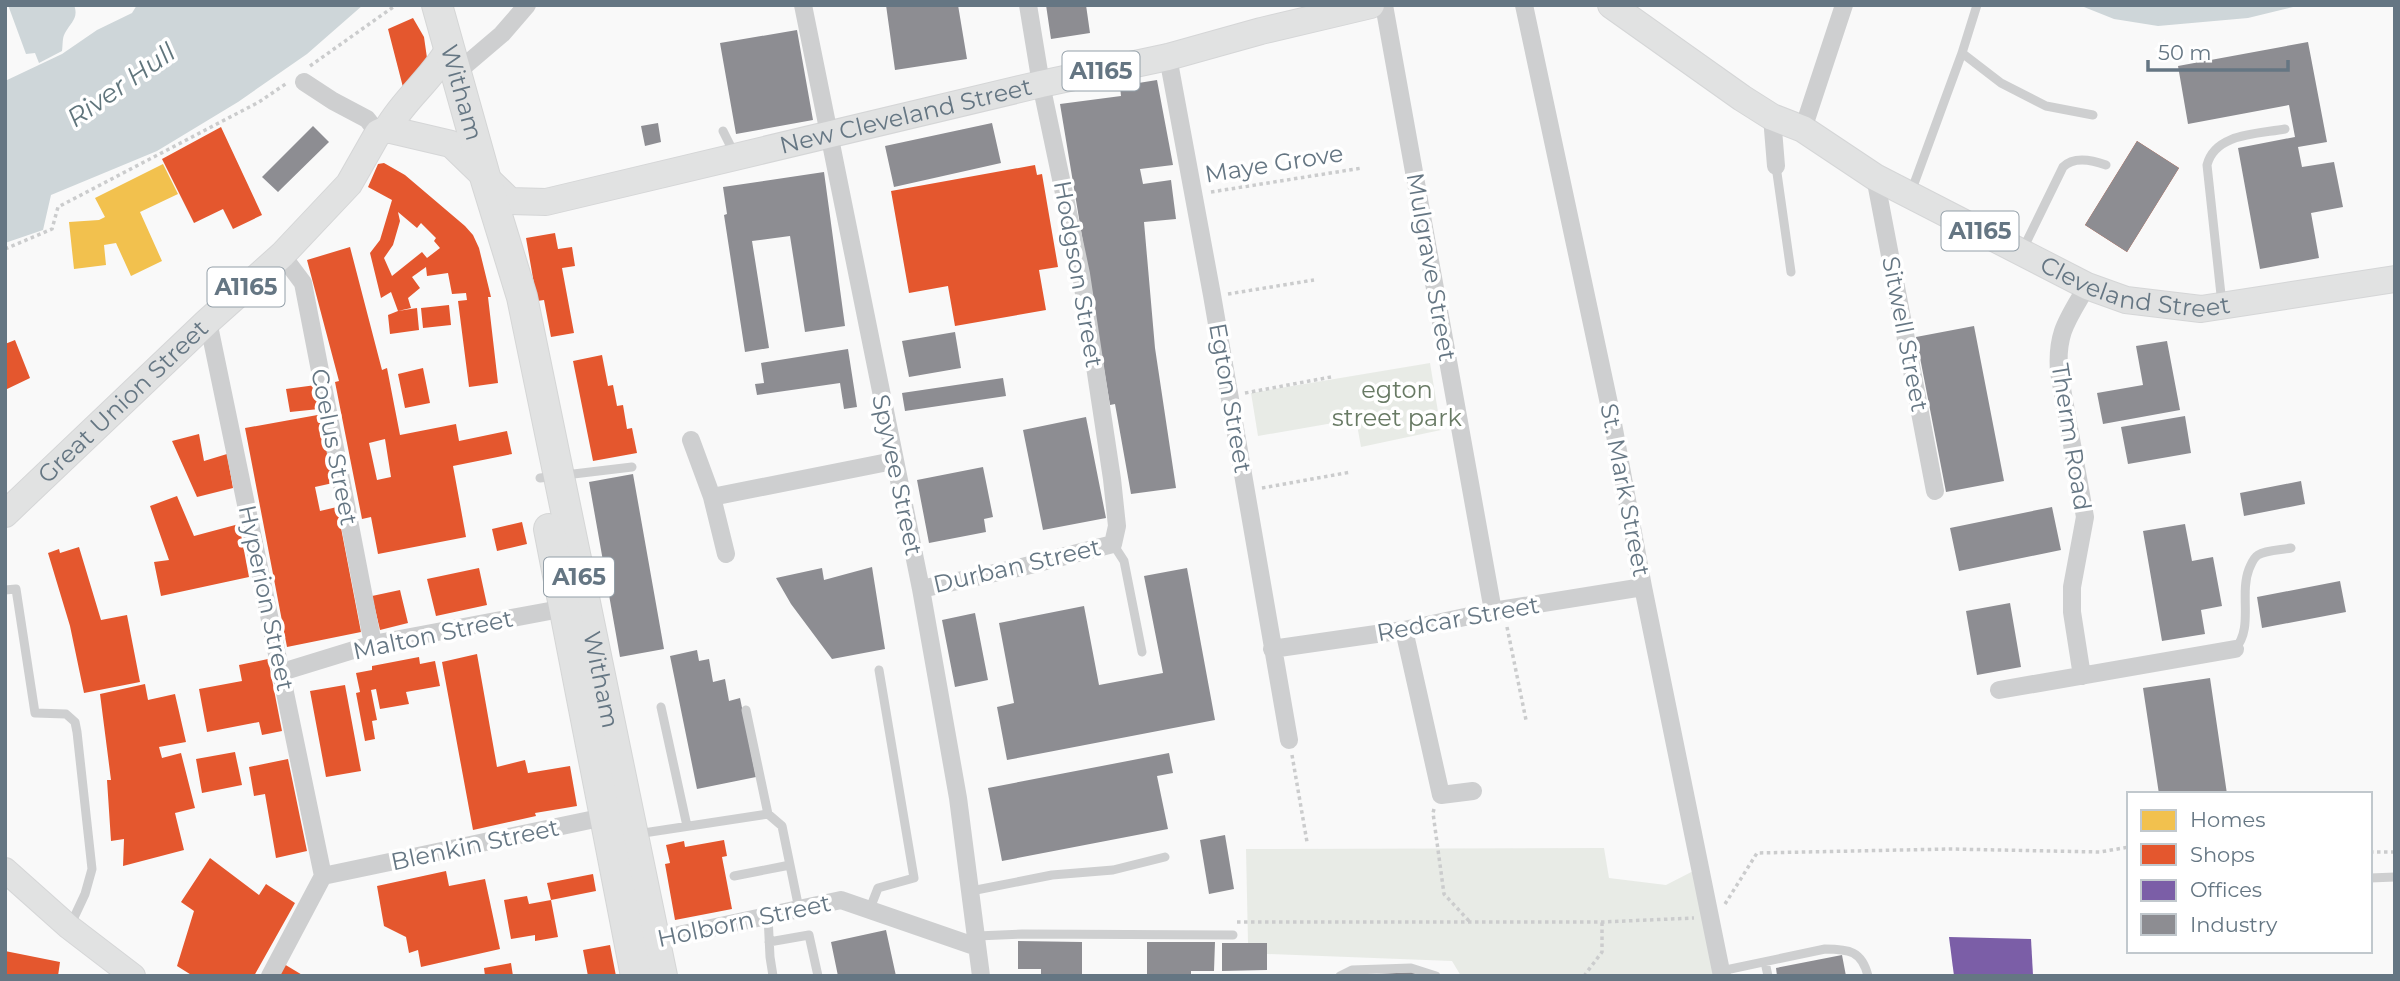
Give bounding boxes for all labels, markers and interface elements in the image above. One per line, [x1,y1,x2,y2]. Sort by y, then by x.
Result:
scale bar [2148,28,2288,72]
water label: River Hull [61,36,181,134]
text: 50 m [2158,40,2212,65]
street label: Witham [435,41,489,144]
road number: A1165 [1062,52,1140,90]
street label: New Cleveland Street [777,72,1035,160]
street label: Maye Grove [1203,138,1345,189]
street label: Mulgrave Street [1401,171,1462,363]
street label: Hodgson Street [1048,178,1109,370]
road number: A1165 [1941,212,2018,250]
street label: Cleveland Street [2035,249,2232,323]
street label: Sitwell Street [1876,254,1935,414]
road number: A1165 [208,268,284,306]
street label: Great Union Street [32,313,214,489]
street label: Egton Street [1203,321,1258,475]
street label: Therm Road [2046,361,2097,512]
street label: Coelus Street [305,366,364,528]
park label: egton street park [1332,375,1463,432]
street label: Spyvee Street [866,392,929,558]
street label: St. Mark Street [1594,401,1657,579]
street label: Hyperion Street [233,502,300,694]
street label: Durban Street [930,532,1104,599]
road number: A165 [544,558,614,596]
street label: Redcar Street [1375,590,1542,647]
street label: Malton Street [350,603,516,666]
street label: Witham [577,629,626,731]
legend [2127,792,2372,953]
text: Homes [2190,807,2265,832]
street label: Blenkin Street [388,812,562,876]
text: Shops [2190,842,2255,867]
text: Offices [2190,877,2262,902]
street label: Holborn Street [654,888,834,953]
text: Industry [2190,912,2278,937]

